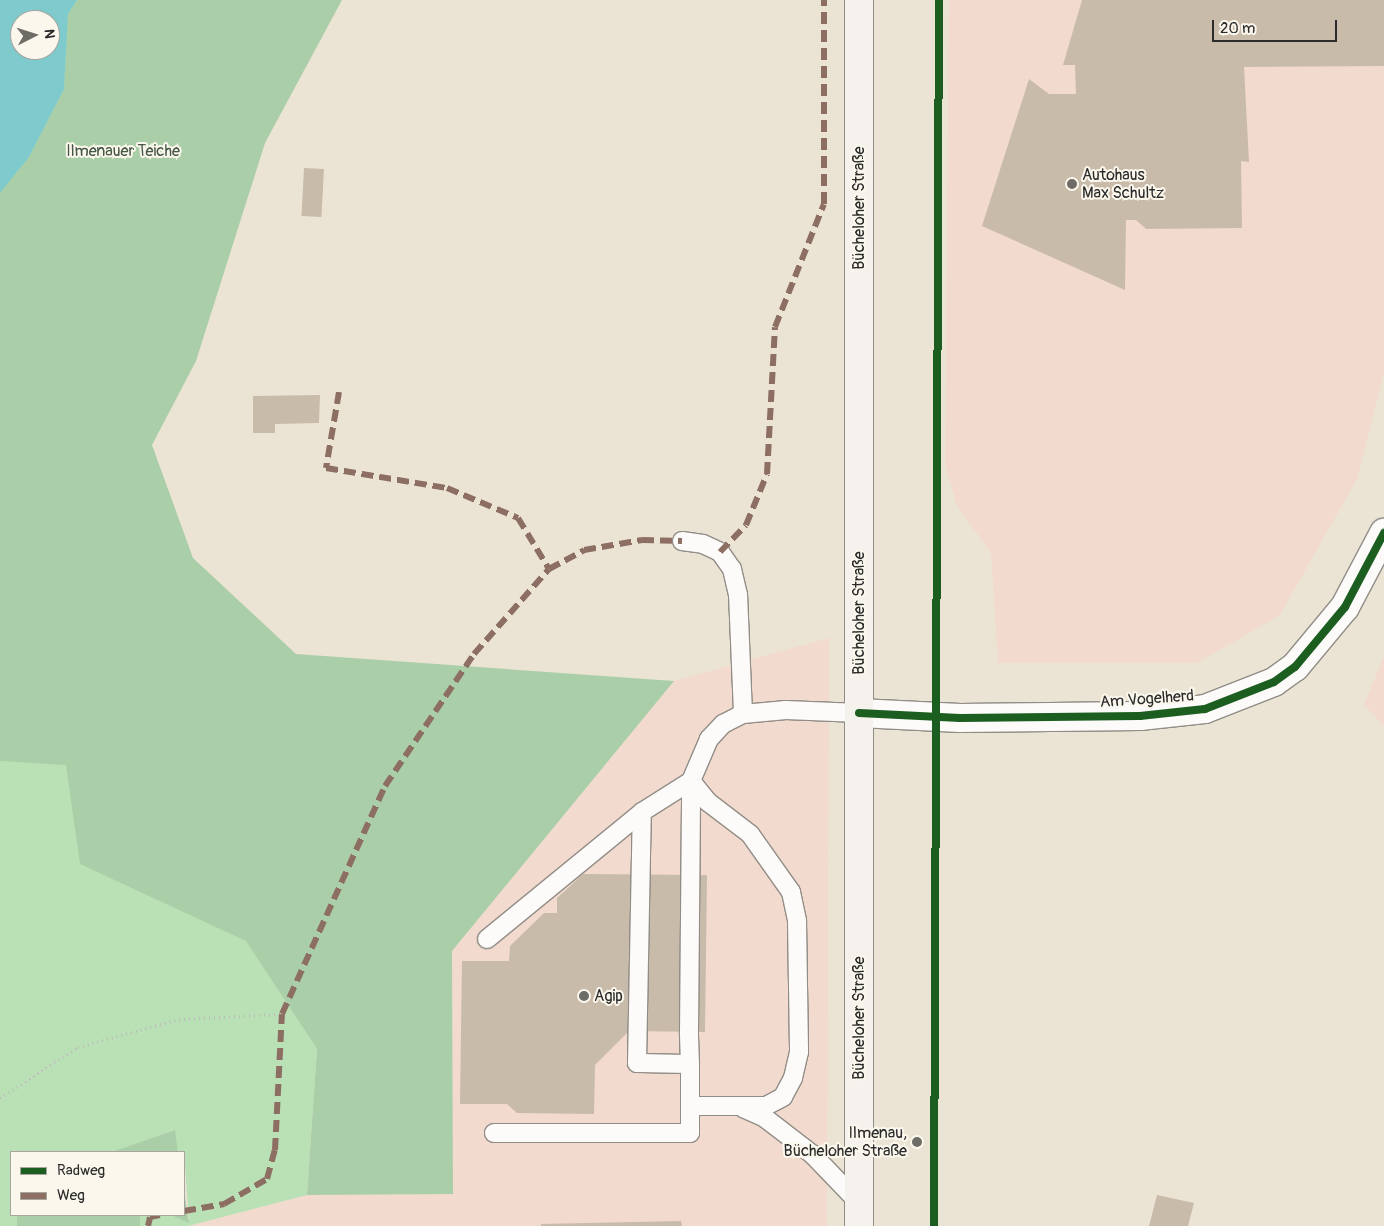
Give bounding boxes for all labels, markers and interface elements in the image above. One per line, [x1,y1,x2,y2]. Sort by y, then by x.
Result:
north arrow [10,10,60,60]
scale bar [1214,10,1339,42]
text: 20 m [1220,19,1255,38]
text: N [41,28,58,39]
park label: Ilmenauer Teiche [66,141,180,161]
street label: Bücheloher Straße [849,146,869,270]
place label: Autohaus Max Schultz [1082,165,1164,203]
marker: Autohaus Max Schultz [1066,178,1078,190]
street label: Bücheloher Straße [849,551,869,675]
street label: Am Vogelherd [1099,686,1195,712]
street label: Bücheloher Straße [849,956,869,1080]
place label: Agip [594,986,623,1006]
marker: Agip [578,990,590,1002]
place label: Ilmenau, Bücheloher Straße [784,1123,907,1161]
marker: Ilmenau, Bücheloher Straße [911,1136,923,1148]
legend [10,1151,185,1216]
text: Radweg [57,1161,105,1180]
text: Weg [57,1186,85,1205]

